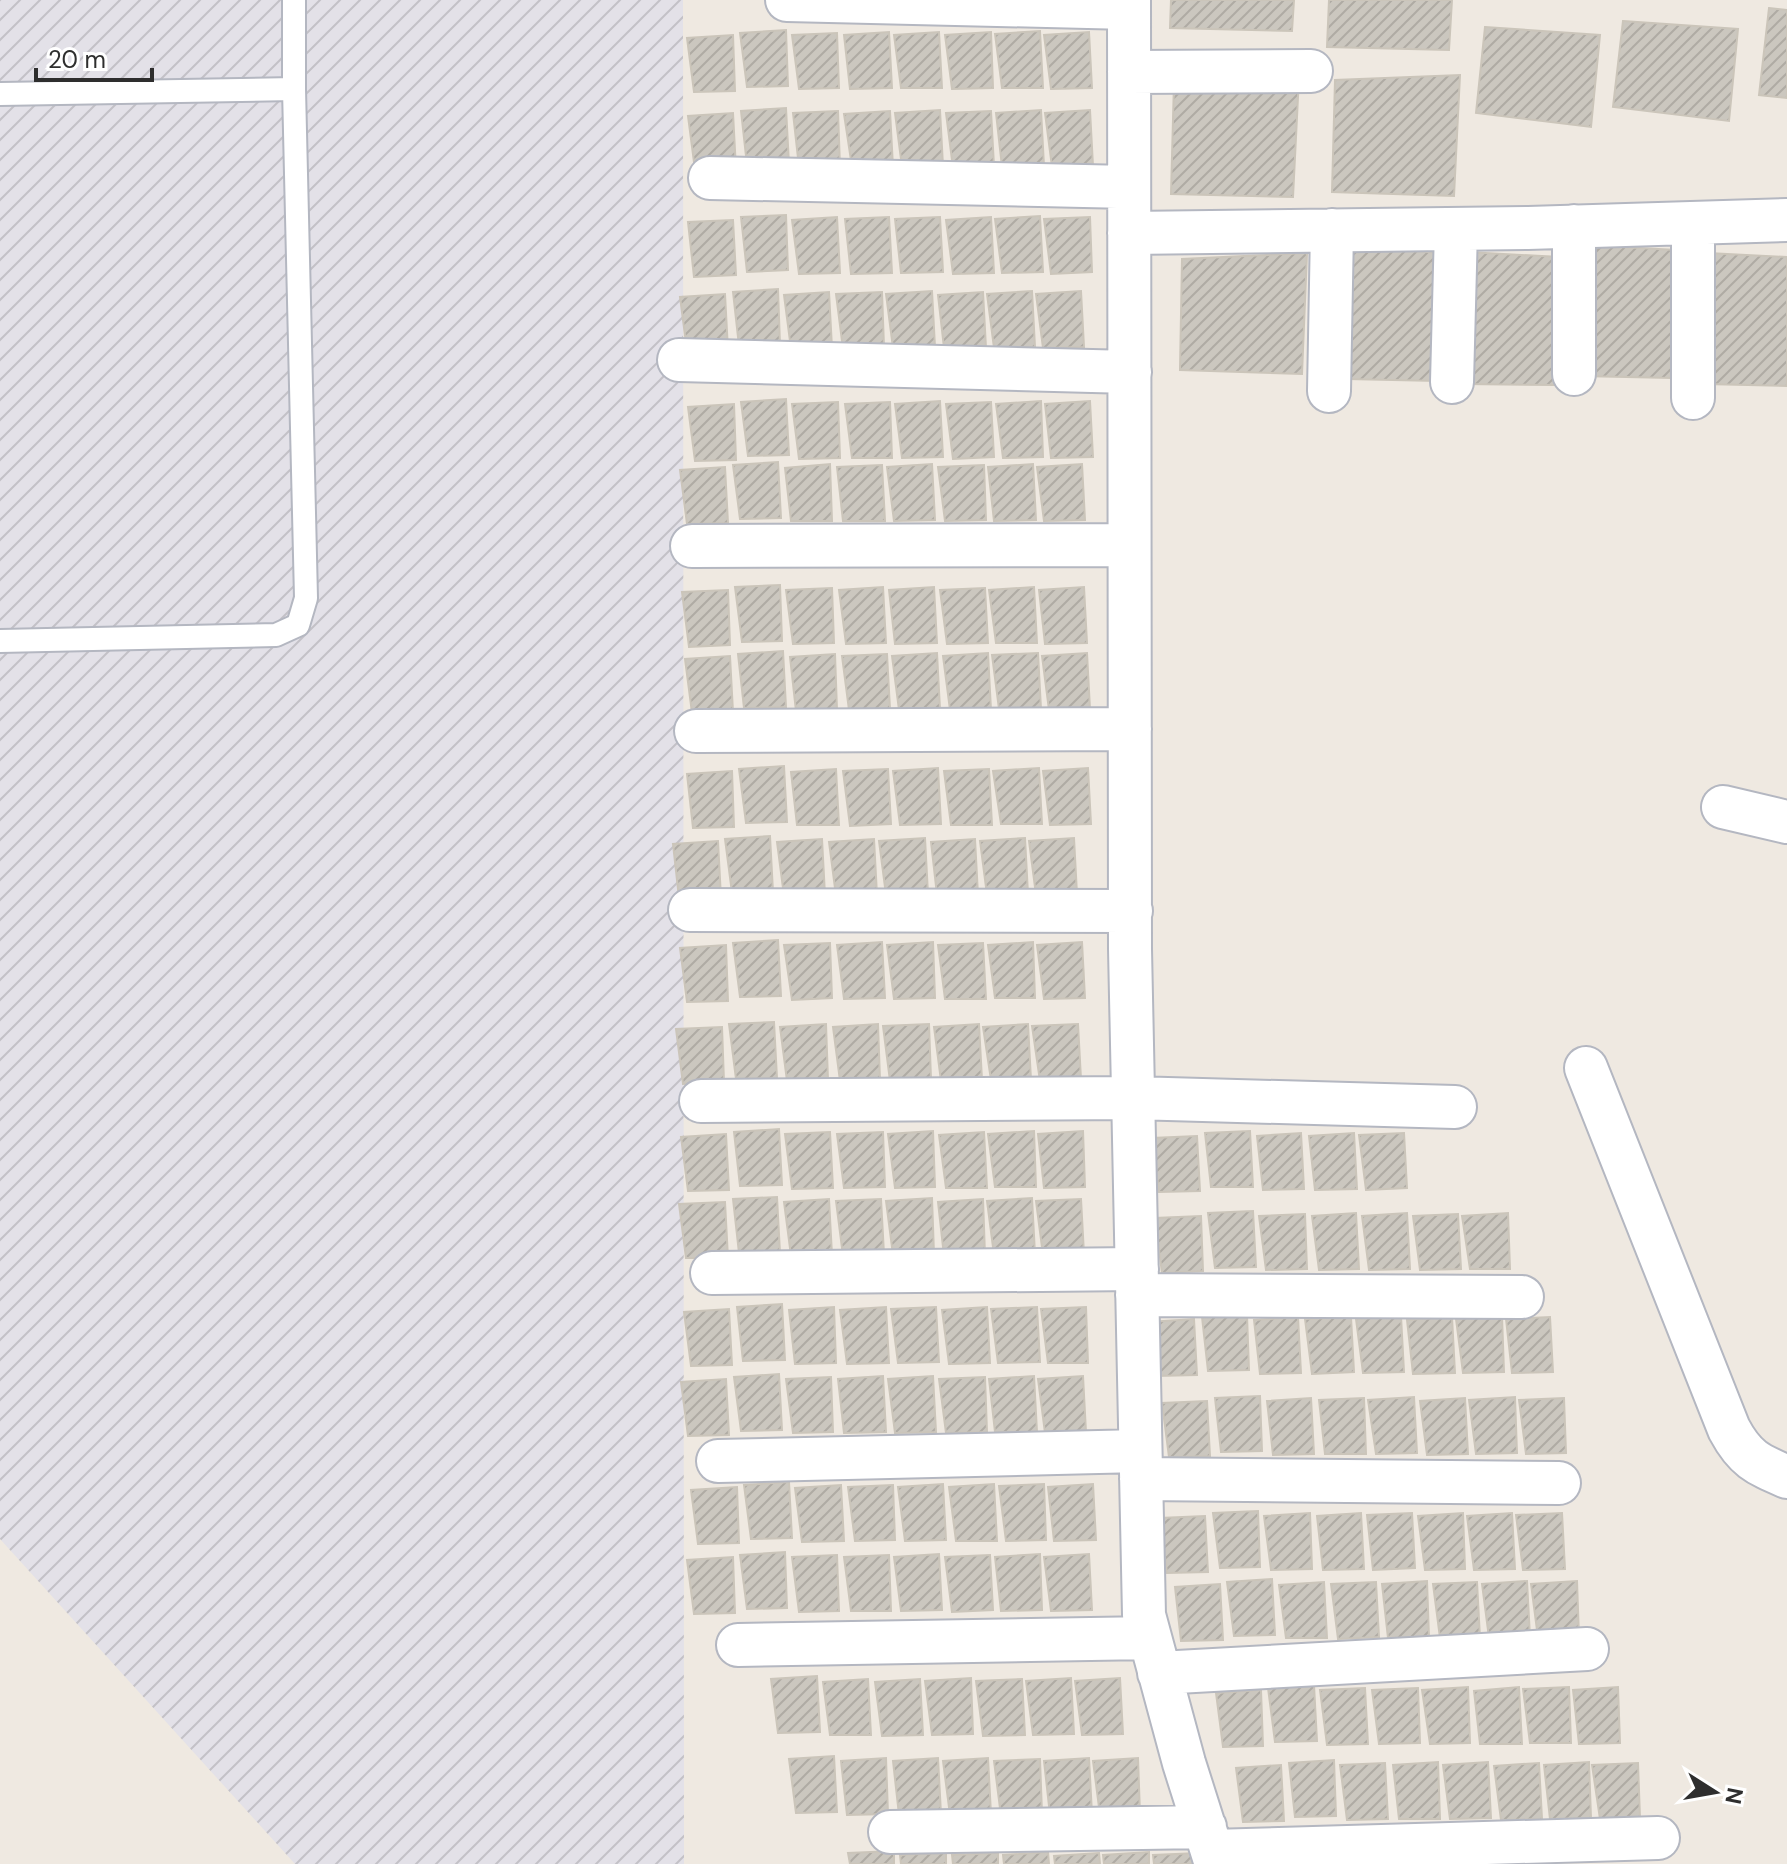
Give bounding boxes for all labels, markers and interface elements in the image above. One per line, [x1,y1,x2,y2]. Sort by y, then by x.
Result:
scale bar [36,32,152,82]
text: 20 m [48,44,106,75]
north arrow [1675,1752,1755,1832]
text: N [1718,1785,1750,1806]

